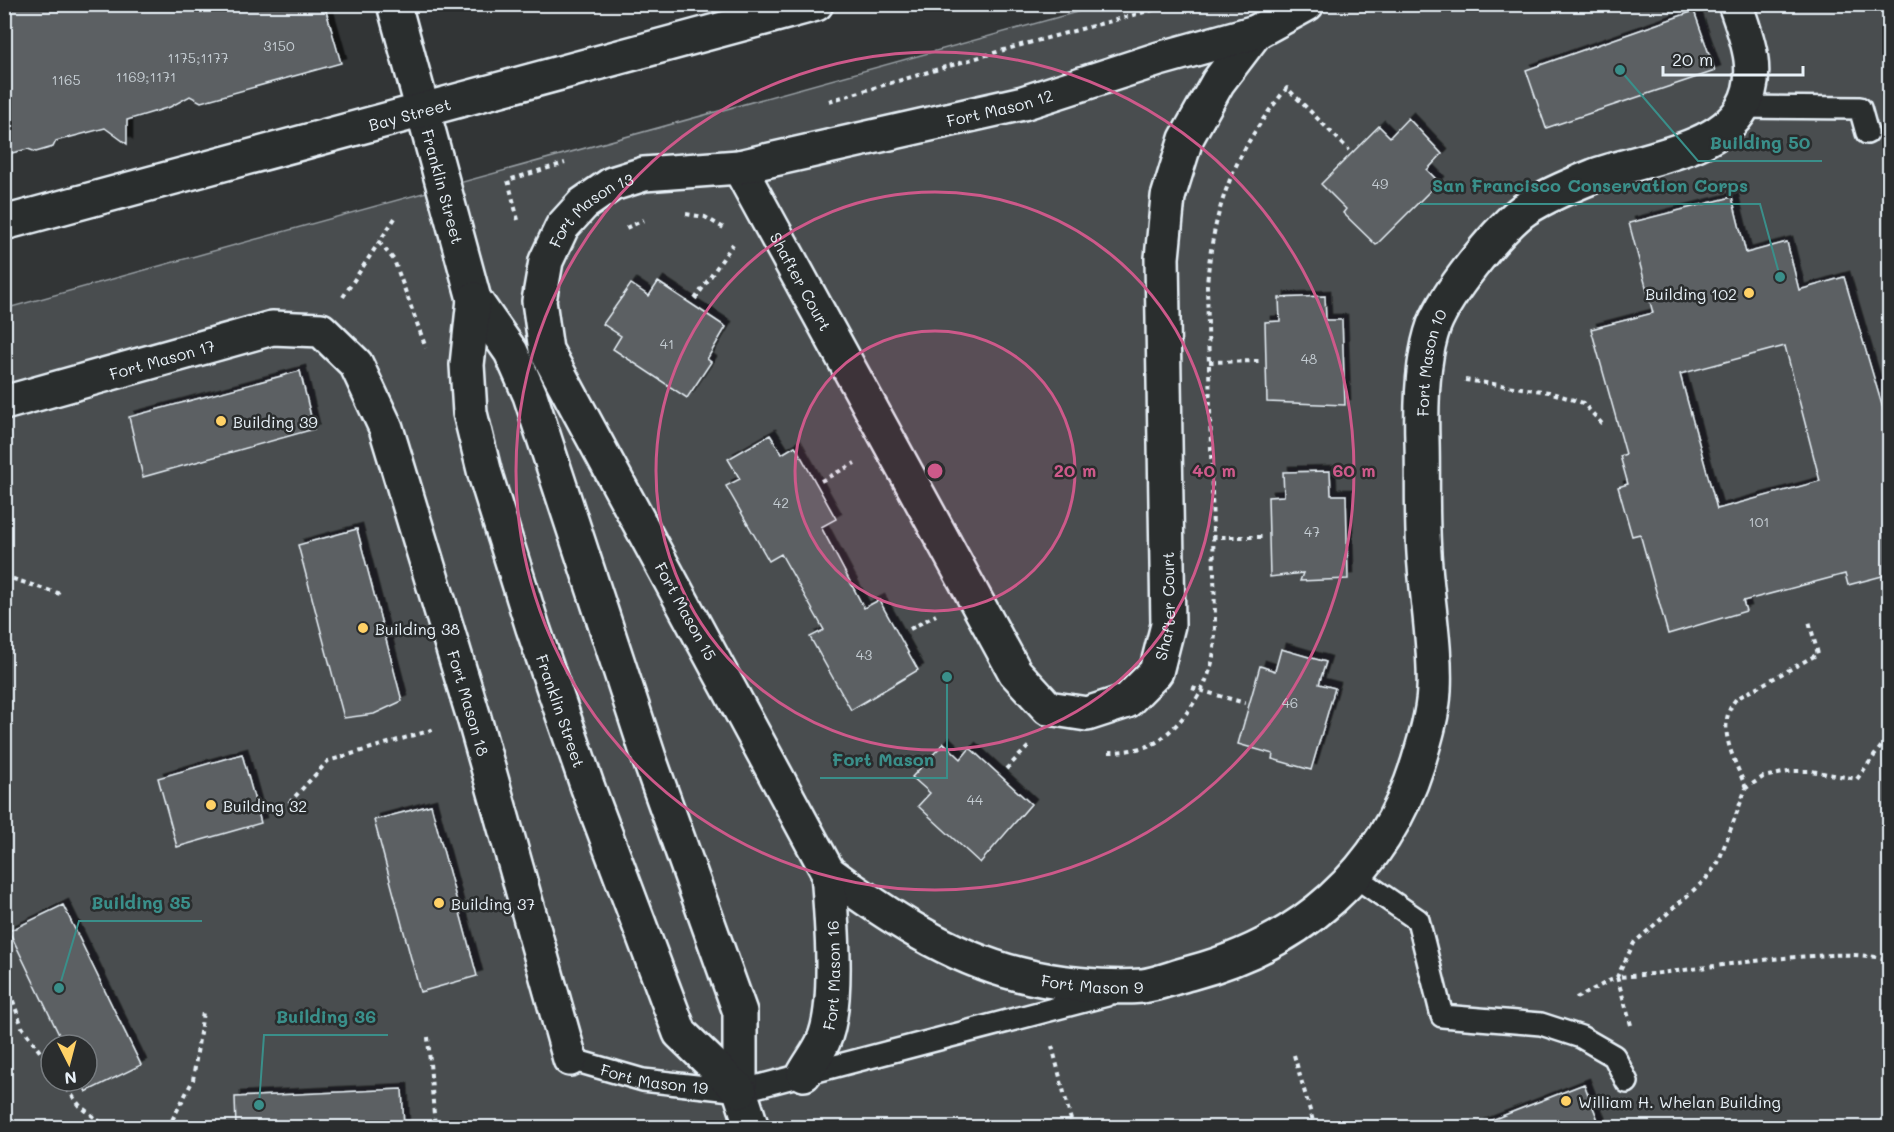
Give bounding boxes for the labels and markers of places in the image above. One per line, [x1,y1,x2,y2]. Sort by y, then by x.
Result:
callout: Building 50 [1698,125,1822,161]
callout: San Francisco Conservation Corps [1420,168,1760,204]
place label: Building 102 [1645,283,1737,304]
marker: Building 102 [1742,286,1756,300]
place label: Building 39 [233,411,318,432]
marker: Building 39 [214,414,228,428]
centre of rings [925,461,945,481]
place label: Building 38 [375,618,460,639]
marker: Building 38 [356,621,370,635]
callout: Fort Mason [820,742,947,778]
place label: Building 32 [223,795,307,816]
marker: Building 32 [204,798,218,812]
callout: Building 35 [79,885,202,921]
place label: Building 37 [451,893,535,914]
marker: Building 37 [432,896,446,910]
callout: Building 36 [264,999,388,1035]
place label: William H. Whelan Building [1578,1091,1781,1112]
marker: William H. Whelan Building [1559,1094,1573,1108]

